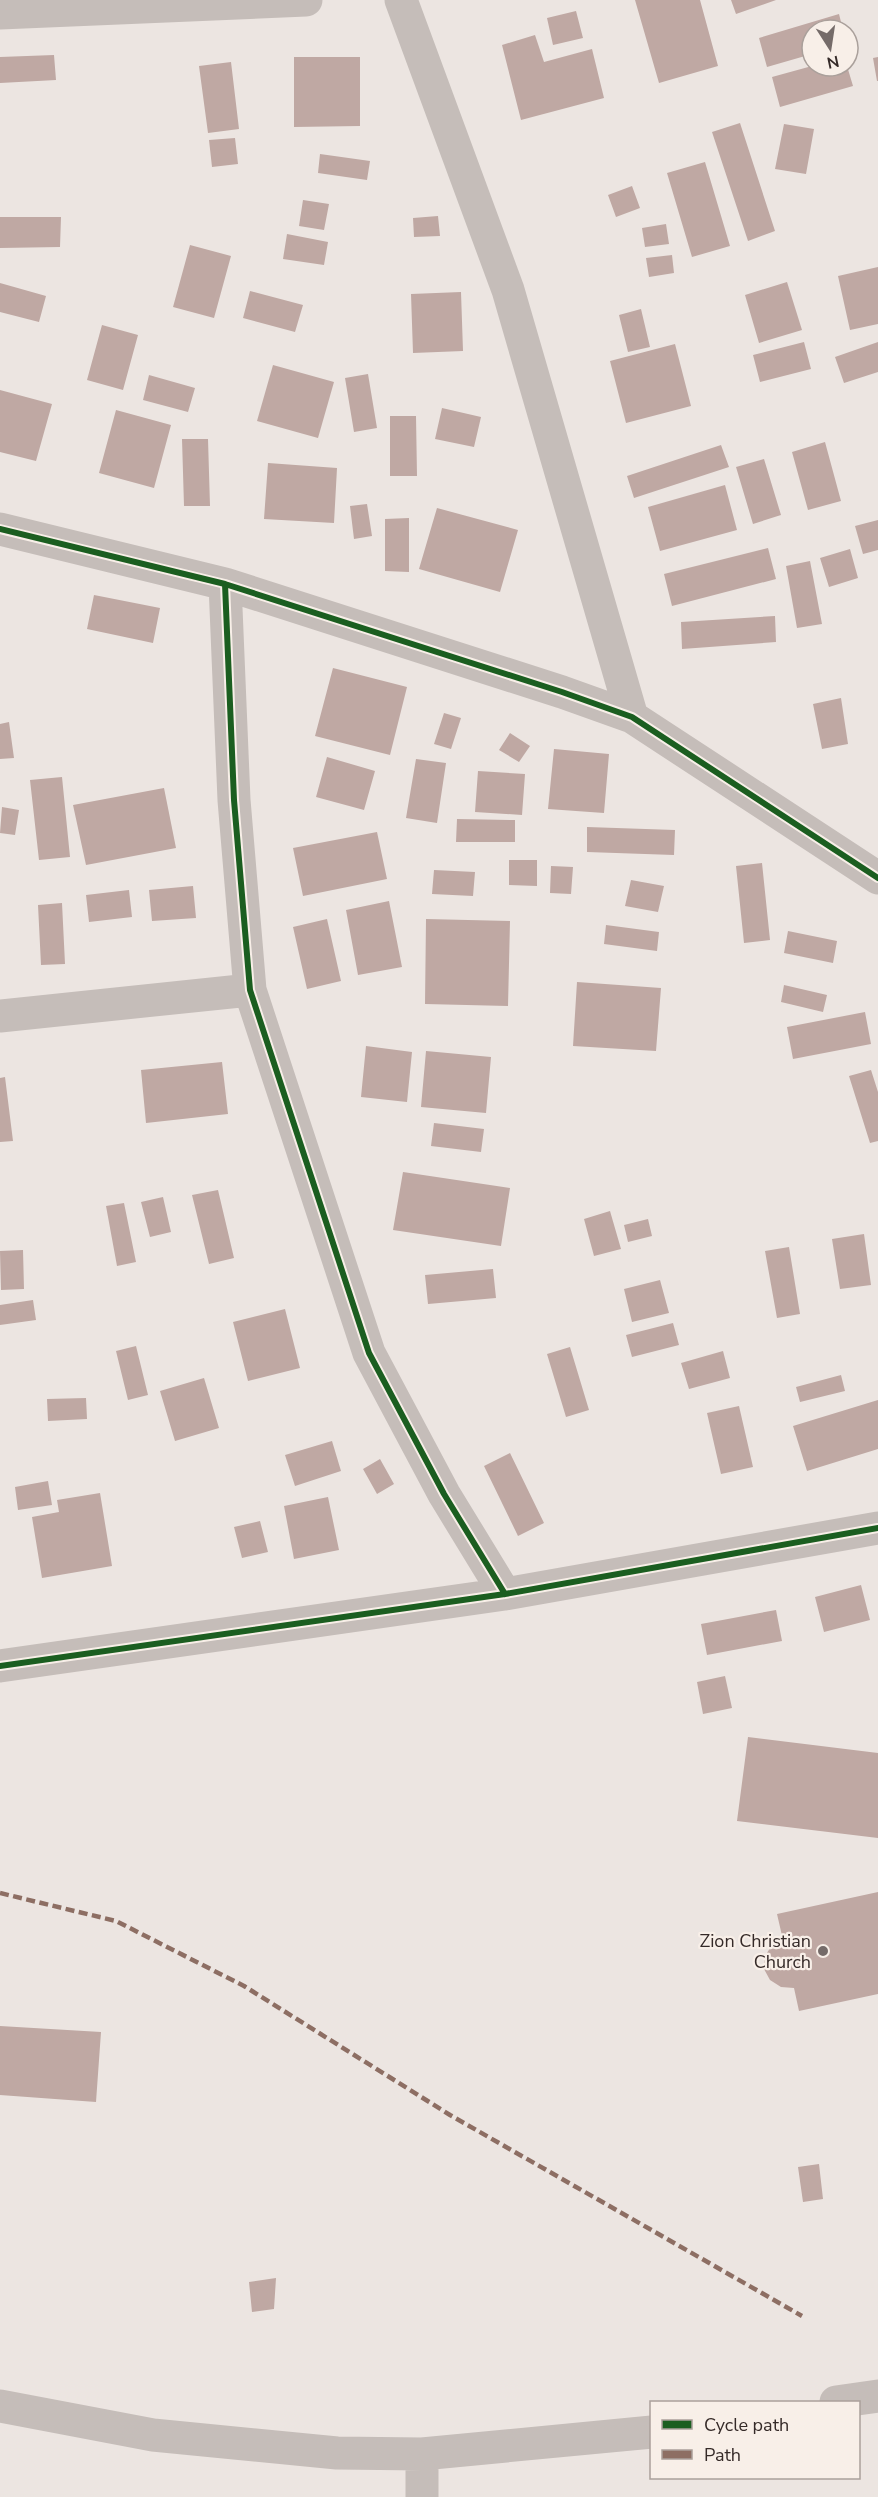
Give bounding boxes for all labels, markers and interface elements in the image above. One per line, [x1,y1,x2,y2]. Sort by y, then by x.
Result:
north arrow [800,18,860,78]
text: N [825,50,841,74]
place label: Zion Christian Church [700,1929,811,1974]
marker: Zion Christian Church [816,1944,830,1958]
legend [650,2401,860,2479]
text: Cycle path [704,2413,789,2437]
text: Path [704,2443,741,2467]

